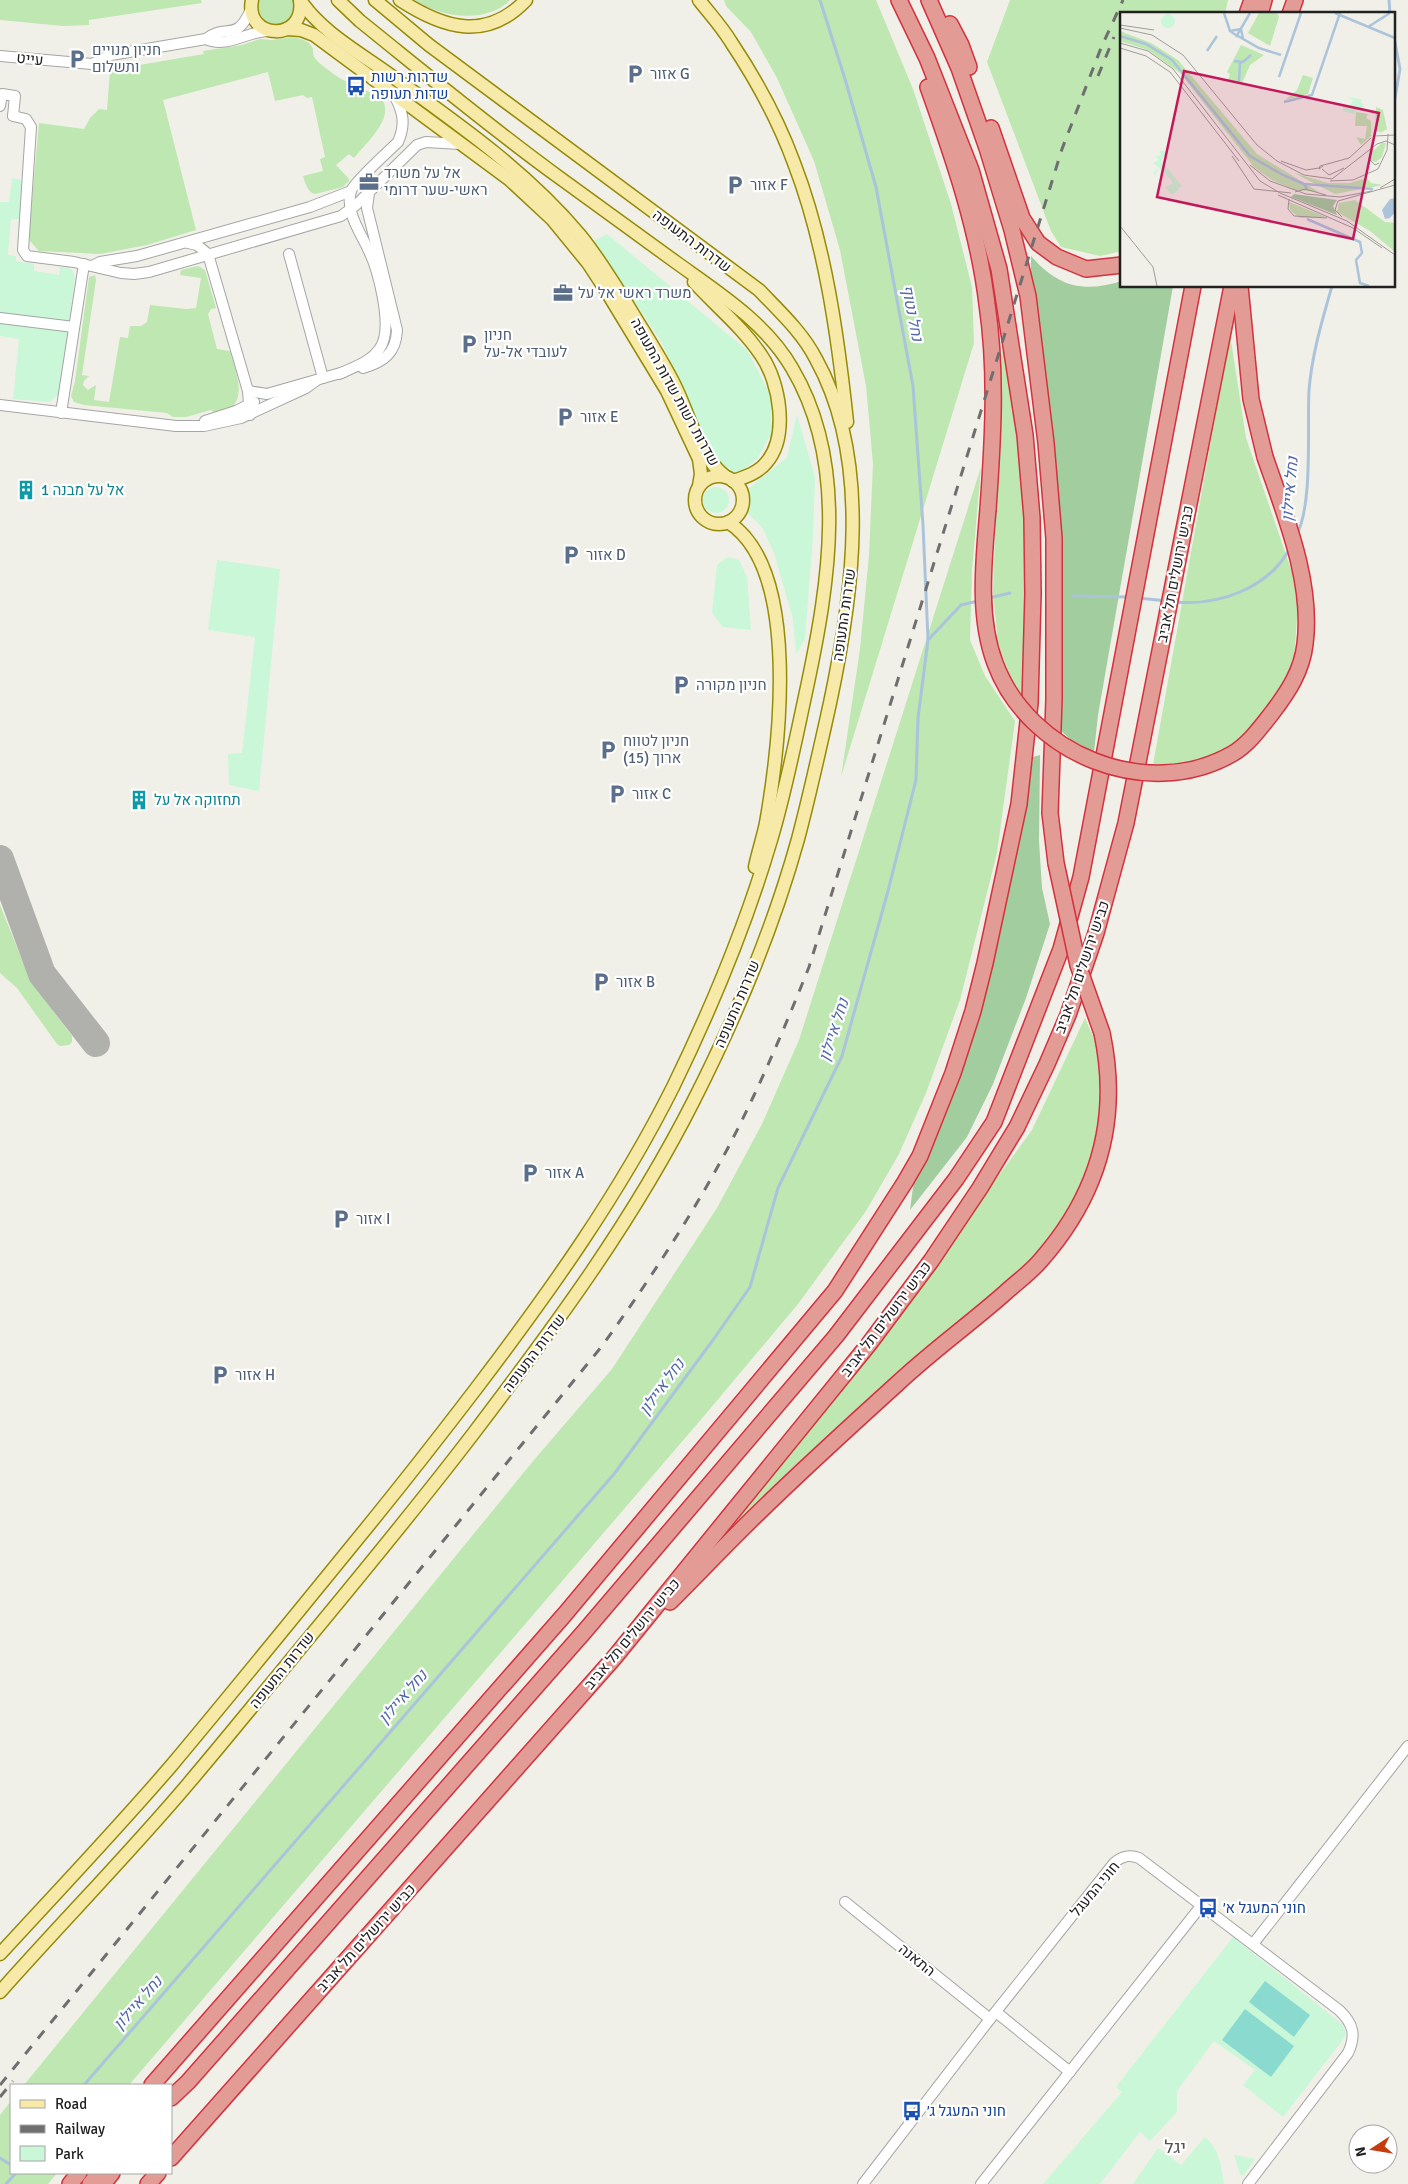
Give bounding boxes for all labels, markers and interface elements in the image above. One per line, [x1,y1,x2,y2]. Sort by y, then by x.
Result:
inset map [1120,12,1396,288]
place label: חניון מנויים ותשלום [92,41,161,76]
parking icon: חניון מנויים ותשלום [66,48,88,70]
street label: עייט [16,49,44,69]
parking icon: אזור G [624,63,646,85]
place label: אזור G [650,65,690,83]
place label: שדרות רשות שדות תעופה [371,68,449,103]
bus stop icon: שדרות רשות שדות תעופה [345,75,367,97]
place label: אל על משרד ראשי-שער דרומי [384,164,488,199]
office icon: אל על משרד ראשי-שער דרומי [358,171,380,193]
parking icon: אזור F [724,174,746,196]
place label: אזור F [750,176,788,194]
street label: שדרות התעופה [649,206,735,276]
office icon: משרד ראשי אל על [552,282,574,304]
water label: נחל נטוף [897,283,927,344]
place label: משרד ראשי אל על [578,284,692,302]
street label: שדרות רשות שדות התעופה [627,315,723,469]
place label: חניון לעובדי אל-על [484,326,568,361]
parking icon: חניון לעובדי אל-על [458,333,480,355]
parking icon: אזור E [554,406,576,428]
place label: אזור E [580,408,619,426]
water label: נחל איילון [1277,455,1303,522]
building icon: אל על מבנה 1 [15,479,37,501]
place label: אל על מבנה 1 [41,481,124,499]
street label: כביש ירושלים תל אביב [1153,504,1197,644]
parking icon: אזור D [560,544,582,566]
place label: אזור D [586,546,626,564]
street label: שדרות התעופה [829,567,859,663]
parking icon: חניון מקורה [670,674,692,696]
place label: חניון מקורה [696,676,767,694]
place label: חניון לטווח ארוך (15) [623,732,689,767]
parking icon: חניון לטווח ארוך (15) [597,739,619,761]
parking icon: אזור C [606,783,628,805]
place label: אזור C [632,785,671,803]
building icon: תחזוקה אל על [128,789,150,811]
place label: תחזוקה אל על [154,791,241,809]
street label: כביש ירושלים תל אביב [1051,898,1113,1036]
street label: שדרות התעופה [710,957,764,1051]
parking icon: אזור B [590,971,612,993]
place label: אזור B [616,973,655,991]
water label: נחל איילון [814,995,854,1064]
parking icon: אזור A [519,1162,541,1184]
place label: אזור A [545,1164,584,1182]
parking icon: אזור I [330,1208,352,1230]
place label: אזור I [356,1210,390,1228]
street label: כביש ירושלים תל אביב [837,1258,935,1380]
street label: שדרות התעופה [499,1310,569,1396]
water label: נחל איילון [635,1354,690,1419]
parking icon: אזור H [209,1364,231,1386]
place label: אזור H [235,1366,275,1384]
street label: כביש ירושלים תל אביב [580,1575,684,1693]
street label: שדרות התעופה [246,1628,318,1712]
water label: נחל איילון [374,1665,433,1728]
street label: חוני המעגל [1066,1857,1124,1921]
street label: כביש ירושלים תל אביב [313,1880,419,1996]
bus stop icon: חוני המעגל א׳ [1197,1897,1219,1919]
place label: חוני המעגל א׳ [1223,1899,1306,1917]
street label: התאנה [895,1940,939,1980]
water label: נחל איילון [109,1971,168,2034]
legend [10,2084,172,2174]
text: Road [55,2095,87,2113]
bus stop icon: חוני המעגל ג׳ [901,2100,923,2122]
place label: חוני המעגל ג׳ [927,2102,1006,2120]
text: Railway [55,2120,105,2138]
north arrow [1348,2124,1398,2174]
district label: יגל [1164,2136,1186,2158]
text: Park [55,2145,84,2163]
text: N [1351,2145,1370,2158]

